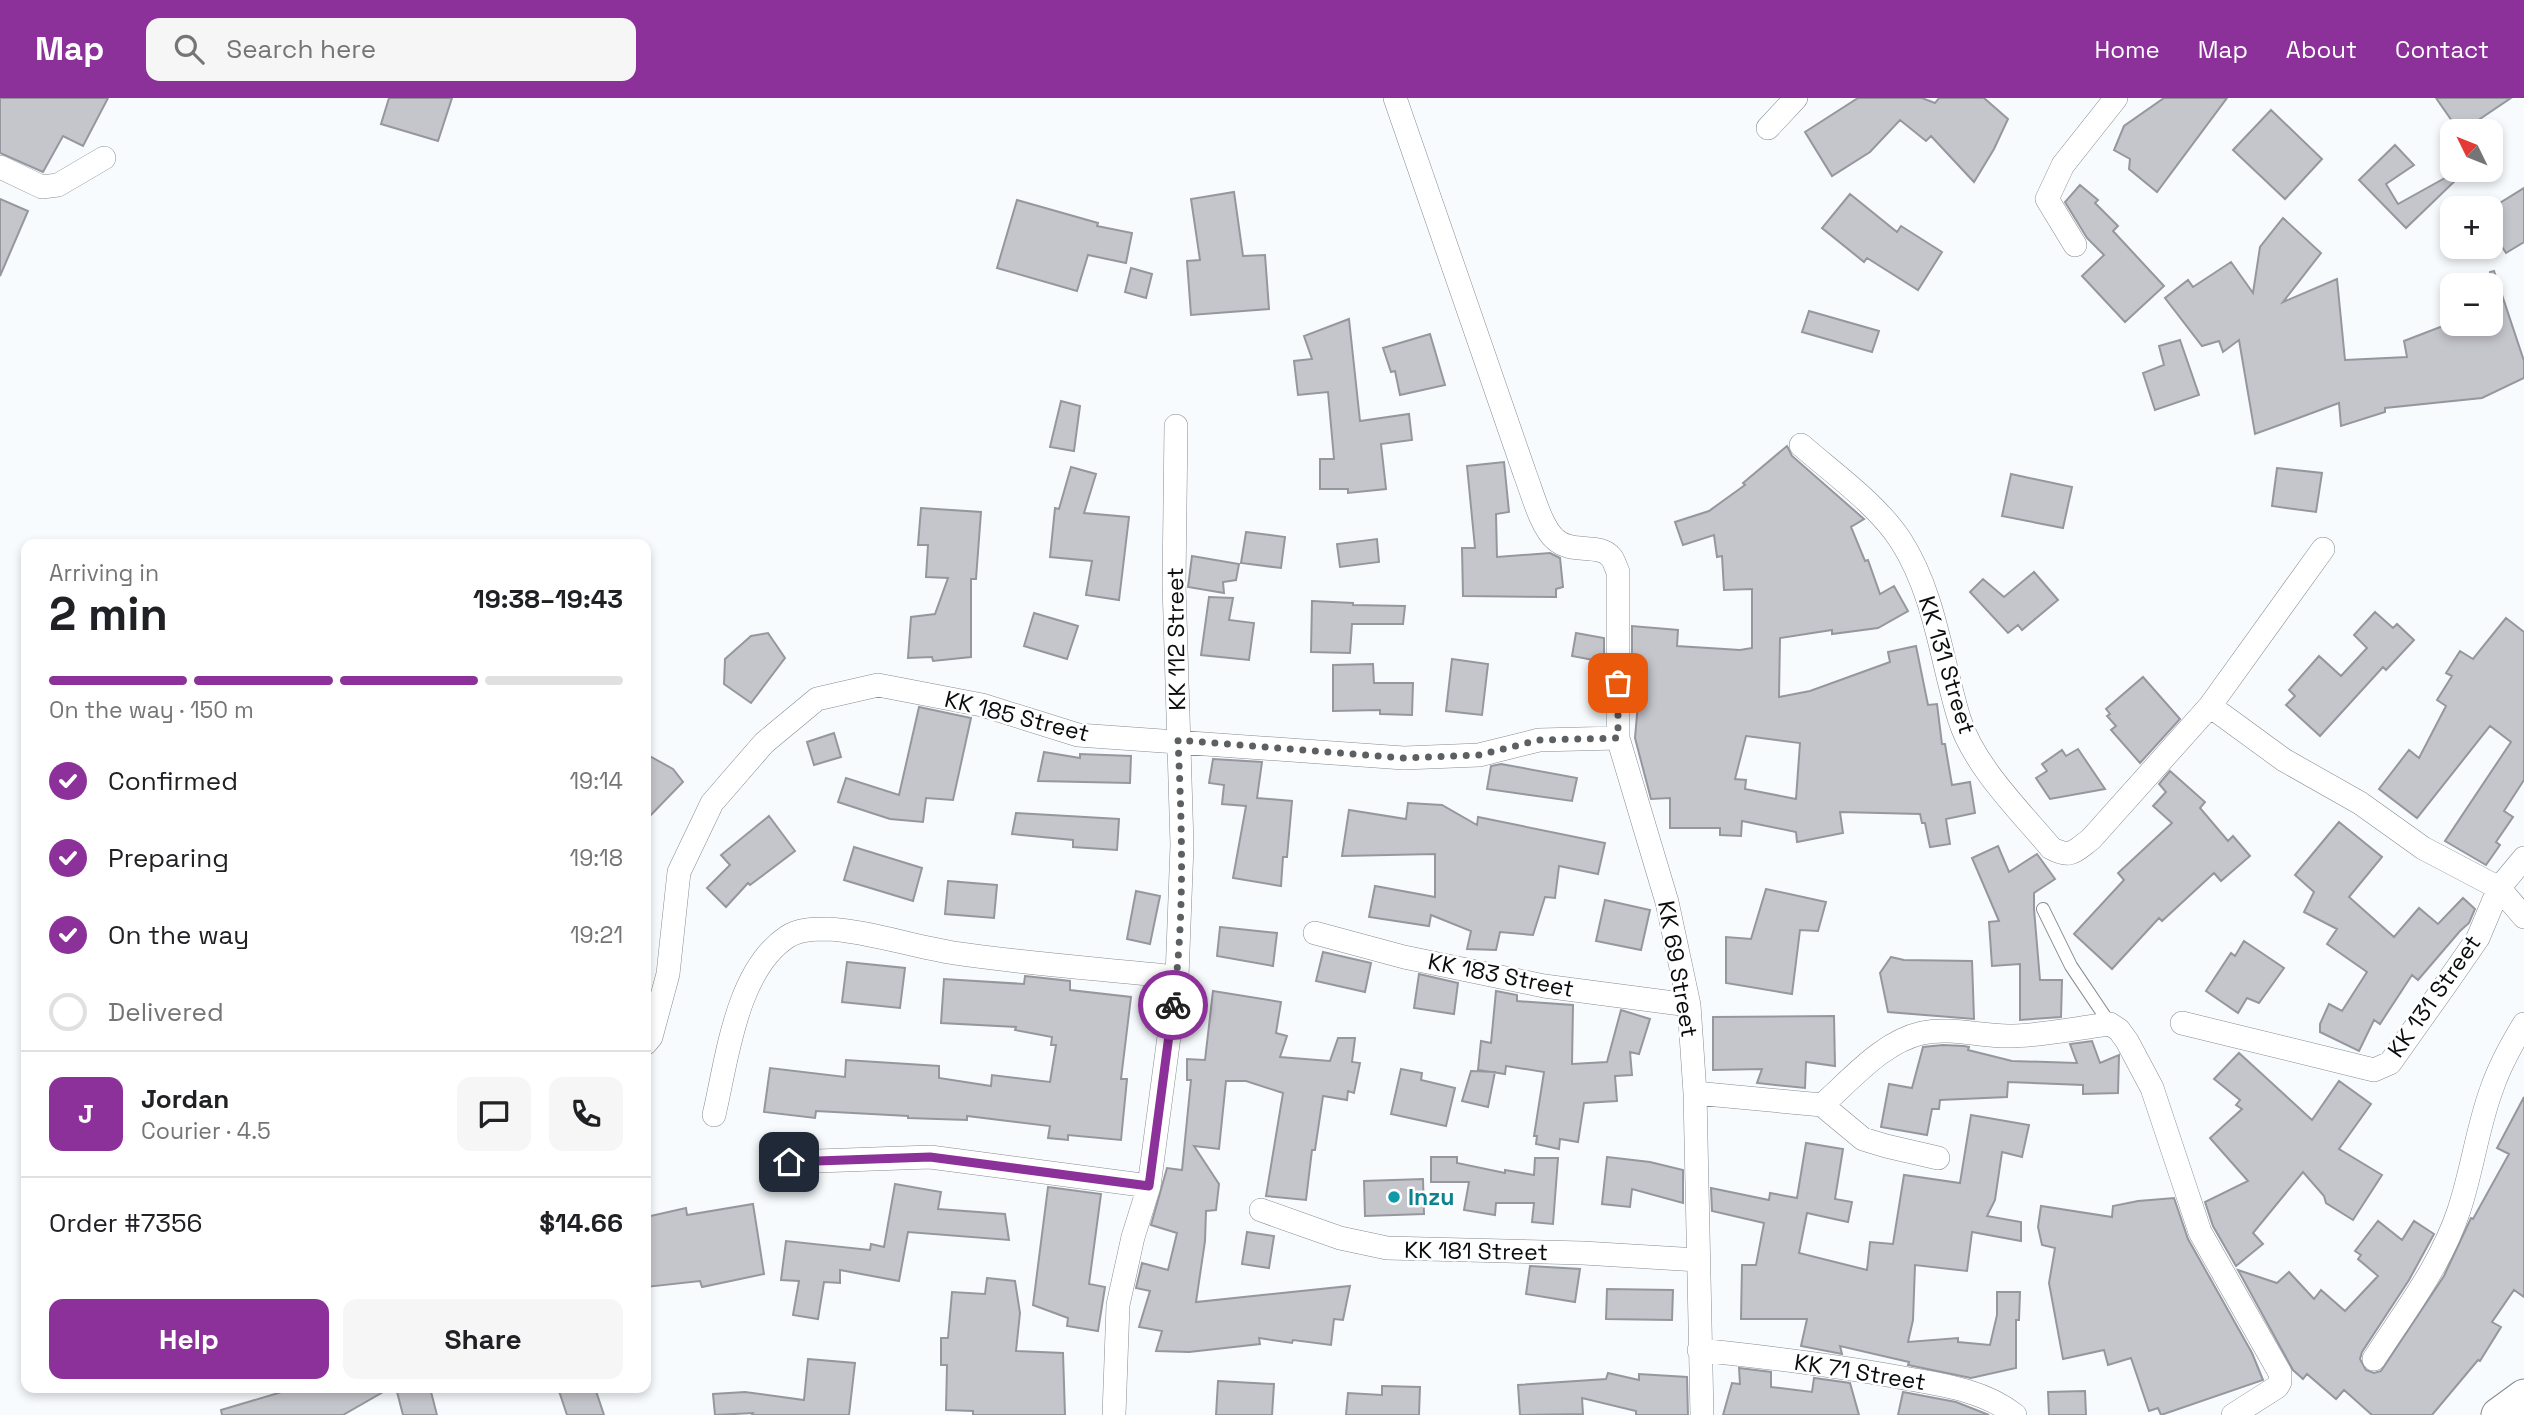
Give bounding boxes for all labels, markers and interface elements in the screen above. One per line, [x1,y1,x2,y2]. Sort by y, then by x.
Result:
search box [146,18,636,81]
text: Map [35,28,104,70]
icon: search [170,30,208,68]
text: Search here [226,32,376,66]
text: Home [2094,34,2160,65]
text: Map [2198,34,2248,65]
text: About [2286,34,2357,65]
text: Contact [2395,34,2489,65]
north arrow [2440,119,2502,182]
map controls [2440,119,2503,336]
button: + [2440,196,2503,259]
button: − [2440,273,2503,336]
text: Arriving in [49,558,159,588]
street label: KK 112 Street [1160,567,1192,711]
text: 19:38–19:43 [473,582,623,616]
text: 2 min [49,585,168,643]
street label: KK 131 Street [1912,592,1982,738]
pin [1588,653,1648,713]
icon: bag [1599,664,1637,702]
street label: KK 185 Street [942,684,1092,748]
text: On the way · 150 m [49,695,254,725]
icon: check [49,762,87,800]
text: Confirmed [108,764,238,798]
text: 19:14 [570,766,623,796]
icon: check [49,839,87,877]
text: Preparing [108,841,229,875]
text: 19:18 [570,843,623,873]
street label: KK 69 Street [1651,898,1705,1040]
icon: check [49,916,87,954]
text: On the way [108,918,249,952]
text: 19:21 [570,920,623,950]
street label: KK 131 Street [2381,929,2487,1063]
street label: KK 183 Street [1425,946,1577,1004]
courier [1138,970,1208,1040]
icon: bike [1154,986,1192,1024]
text: Delivered [108,995,224,1029]
button: chat [457,1077,531,1151]
button: phone [549,1077,623,1151]
text: Jordan [141,1082,229,1116]
text: J [78,1097,94,1131]
text: Courier · 4.5 [141,1116,271,1146]
pin [759,1132,819,1192]
icon: home [770,1143,808,1181]
place label: Inzu [1408,1182,1454,1212]
marker: Inzu [1386,1189,1402,1205]
text: Order #7356 [49,1206,203,1240]
text: $14.66 [539,1206,623,1240]
street label: KK 181 Street [1404,1235,1548,1267]
button: Help [49,1299,329,1379]
button: Share [343,1299,623,1379]
street label: KK 71 Street [1792,1347,1928,1397]

